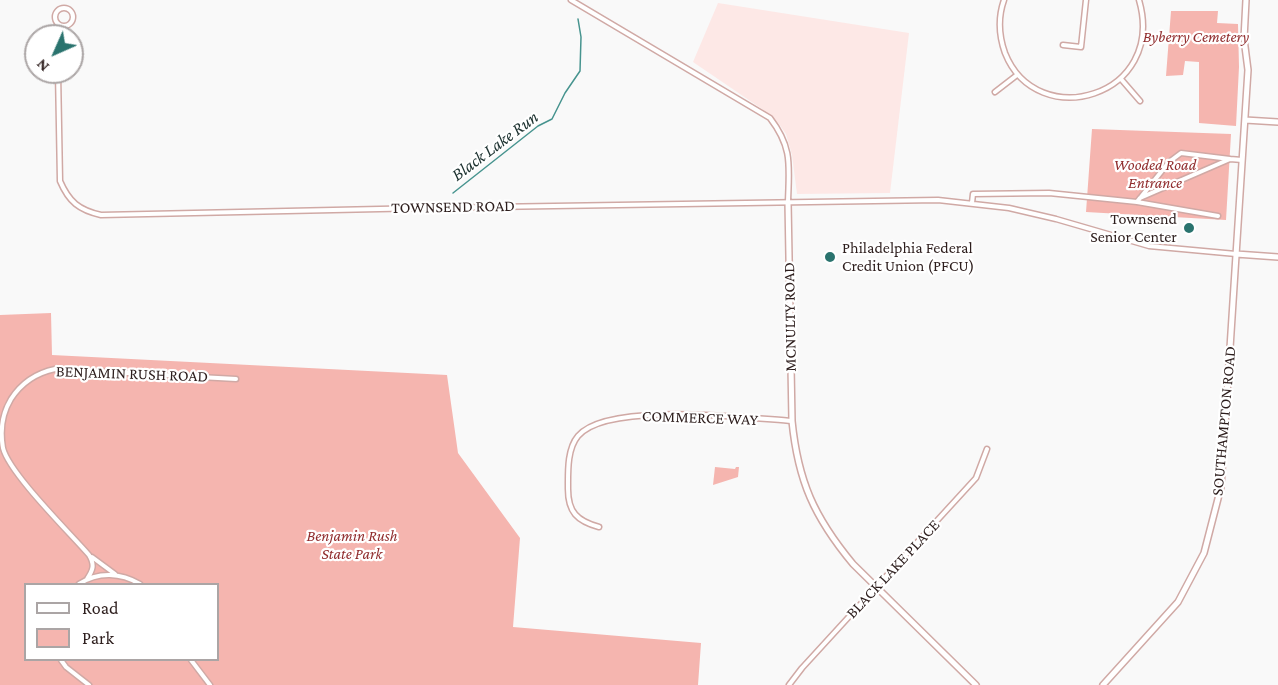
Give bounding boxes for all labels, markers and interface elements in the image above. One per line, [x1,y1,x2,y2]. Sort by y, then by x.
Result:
north arrow [24,24,84,84]
park label: Byberry Cemetery [1143,27,1249,47]
text: N [32,56,52,76]
water label: Black Lake Run [447,106,543,186]
park label: Wooded Road Entrance [1114,155,1196,193]
street label: TOWNSEND ROAD [391,196,515,218]
place label: Townsend Senior Center [1090,209,1177,247]
marker: Townsend Senior Center [1182,221,1196,235]
place label: Philadelphia Federal Credit Union (PFCU) [842,238,974,276]
marker: Philadelphia Federal Credit Union (PFCU) [823,250,837,264]
street label: MCNULTY ROAD [779,262,801,372]
street label: SOUTHAMPTON ROAD [1208,345,1240,497]
street label: BENJAMIN RUSH ROAD [55,362,209,386]
street label: COMMERCE WAY [642,406,758,430]
street label: BLACK LAKE PLACE [842,515,944,623]
park label: Benjamin Rush State Park [307,526,397,564]
legend [24,583,219,661]
text: Road [82,598,119,618]
text: Park [82,628,114,648]

